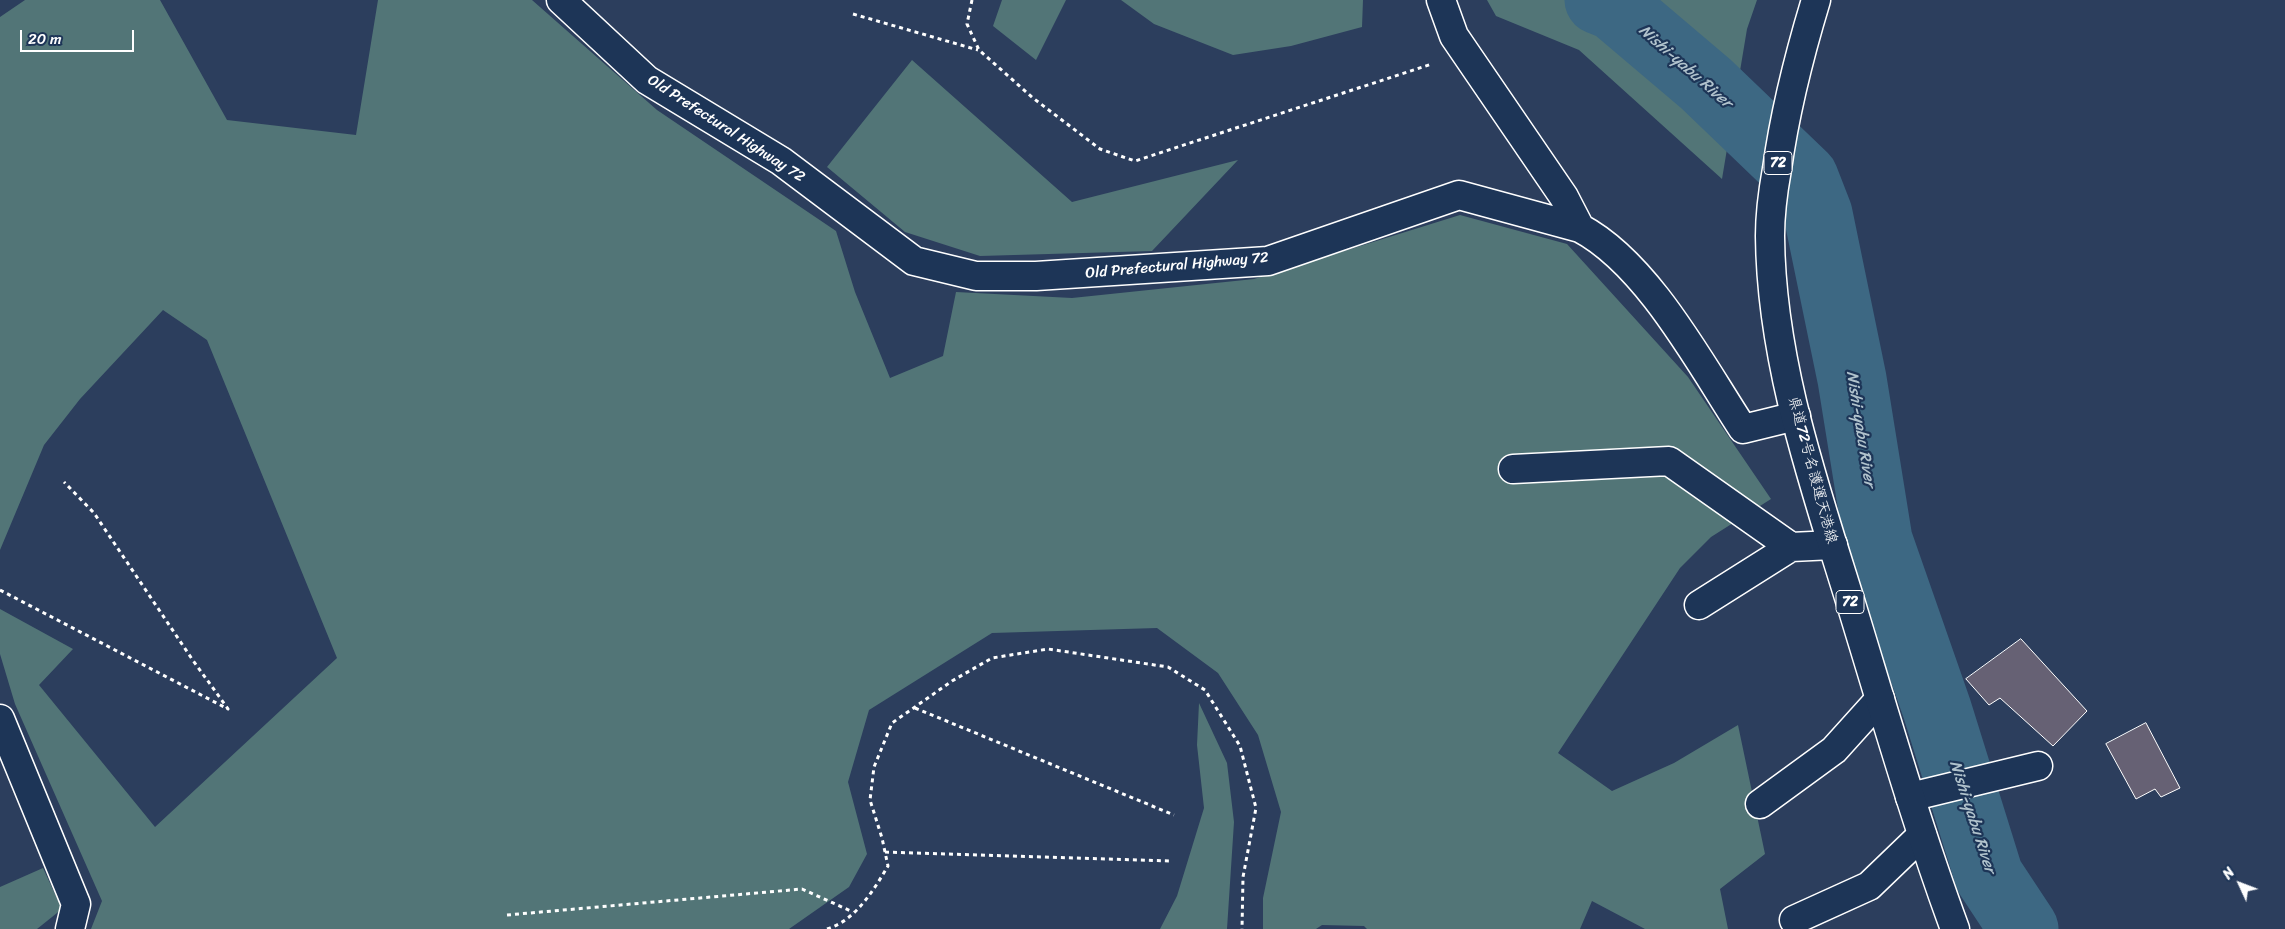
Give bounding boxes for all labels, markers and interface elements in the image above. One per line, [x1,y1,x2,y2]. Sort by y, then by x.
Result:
scale bar [22,20,136,52]
water label: Nishi-yabu River [1634,21,1736,113]
text: 20 m [28,26,62,52]
street label: Old Prefectural Highway 72 [644,71,808,187]
road number: 72 [1764,152,1792,174]
street label: Old Prefectural Highway 72 [1085,249,1269,283]
water label: Nishi-yabu River [1841,370,1879,488]
street label: 県道72号名護運天港線 [1784,394,1840,546]
road number: 72 [1836,590,1864,614]
water label: Nishi-yabu River [1945,758,1999,876]
north arrow [2215,859,2265,909]
text: N [2216,861,2241,886]

